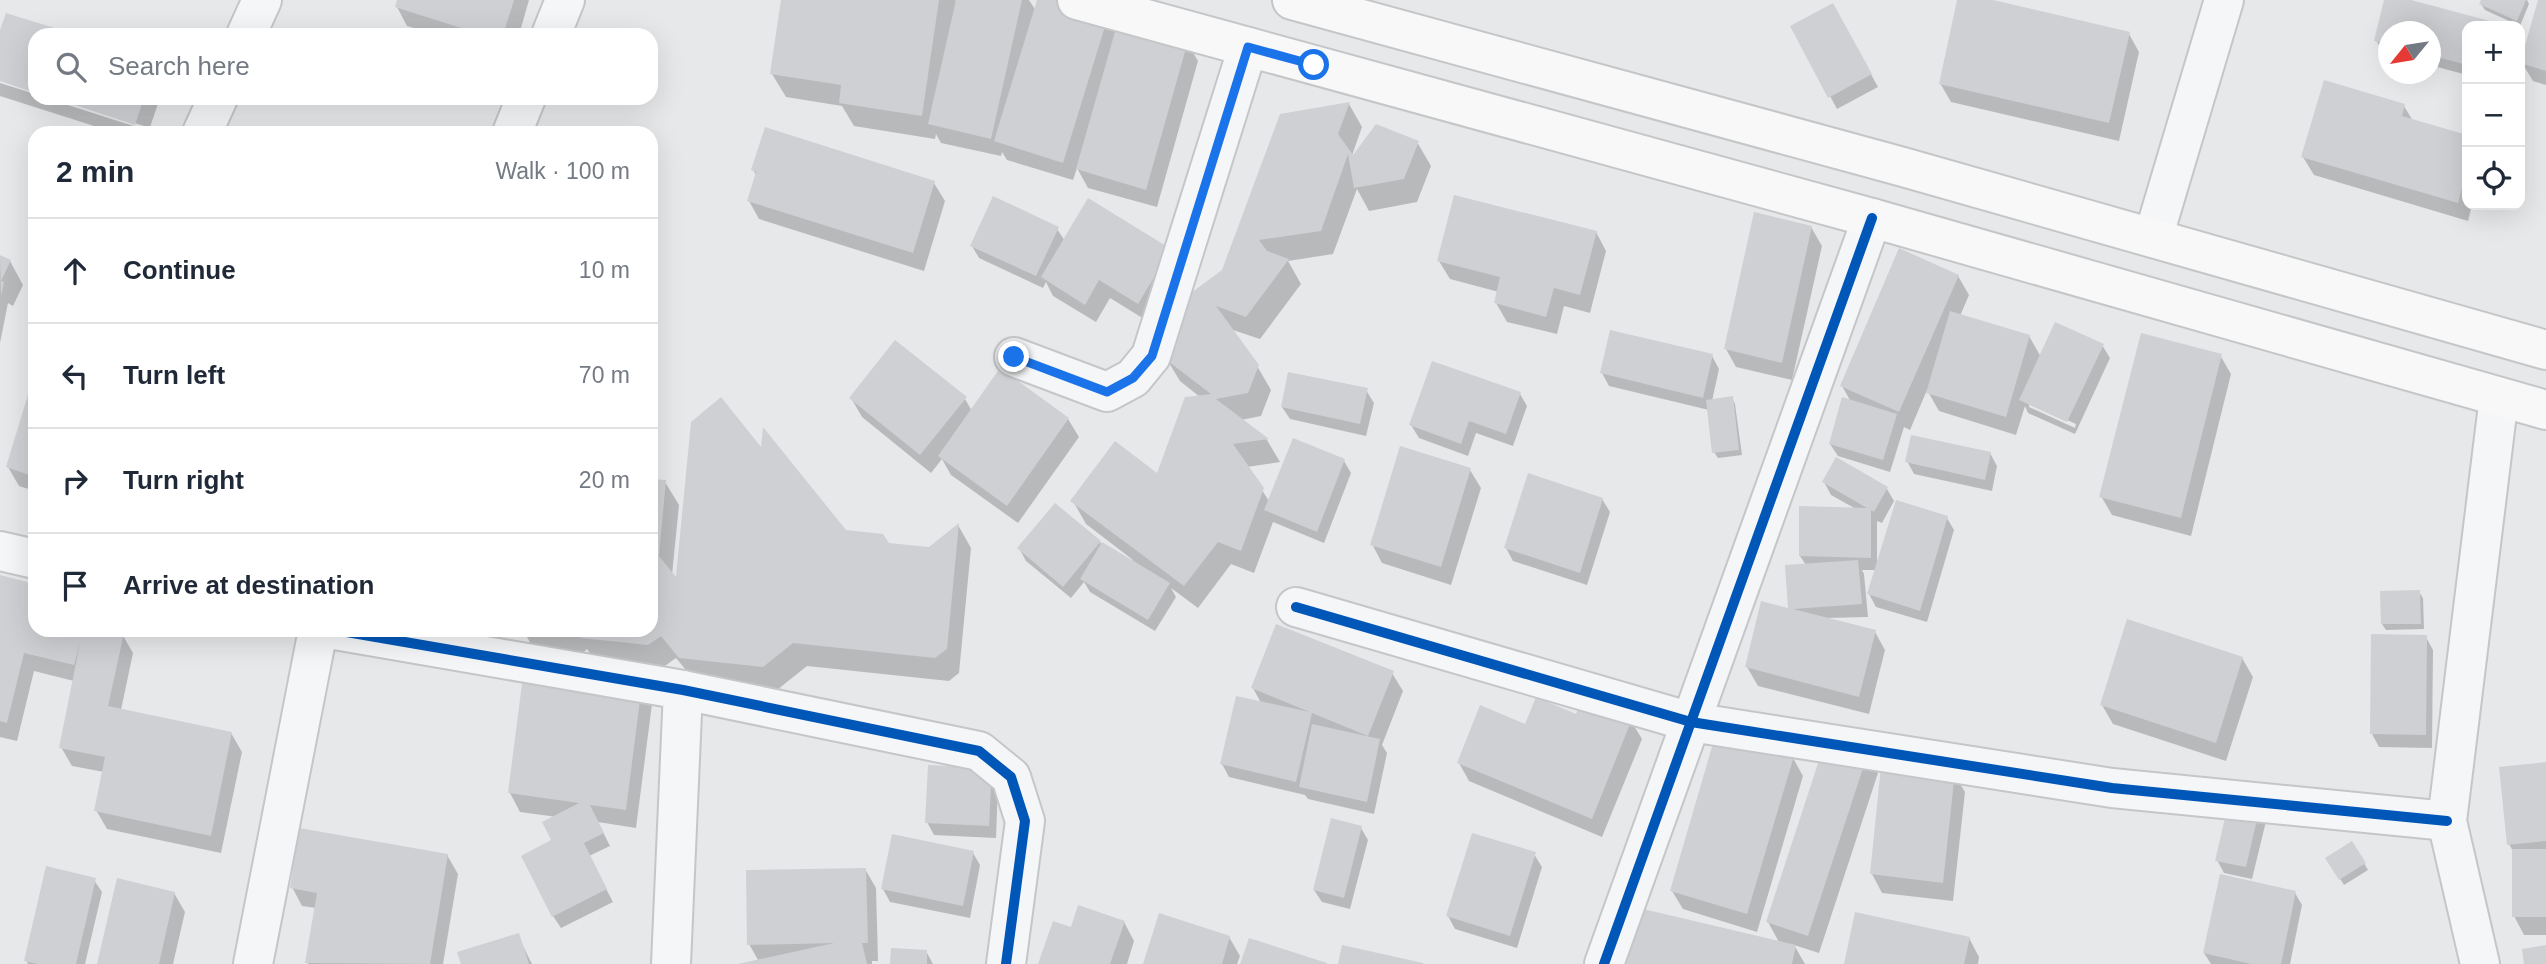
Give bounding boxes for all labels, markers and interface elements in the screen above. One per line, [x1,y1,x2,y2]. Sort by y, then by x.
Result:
north arrow [2378,21,2441,84]
map controls [2462,21,2525,210]
button: + [2462,21,2525,84]
search box [28,28,658,105]
icon: search [52,48,90,86]
route start [1298,49,1329,80]
text: Search here [108,51,250,81]
button: − [2462,84,2525,147]
button: locate [2462,147,2525,210]
text: 2 min [56,155,134,188]
text: Walk · 100 m [495,158,630,184]
icon: ahead [56,252,94,290]
text: Continue [123,255,236,285]
text: 10 m [579,257,630,283]
route end [998,341,1029,372]
icon: left [56,357,94,395]
text: Turn left [123,360,225,390]
text: 70 m [579,362,630,388]
icon: right [56,462,94,500]
text: Turn right [123,465,244,495]
text: 20 m [579,467,630,493]
icon: arrive [56,567,94,605]
text: Arrive at destination [123,570,374,600]

